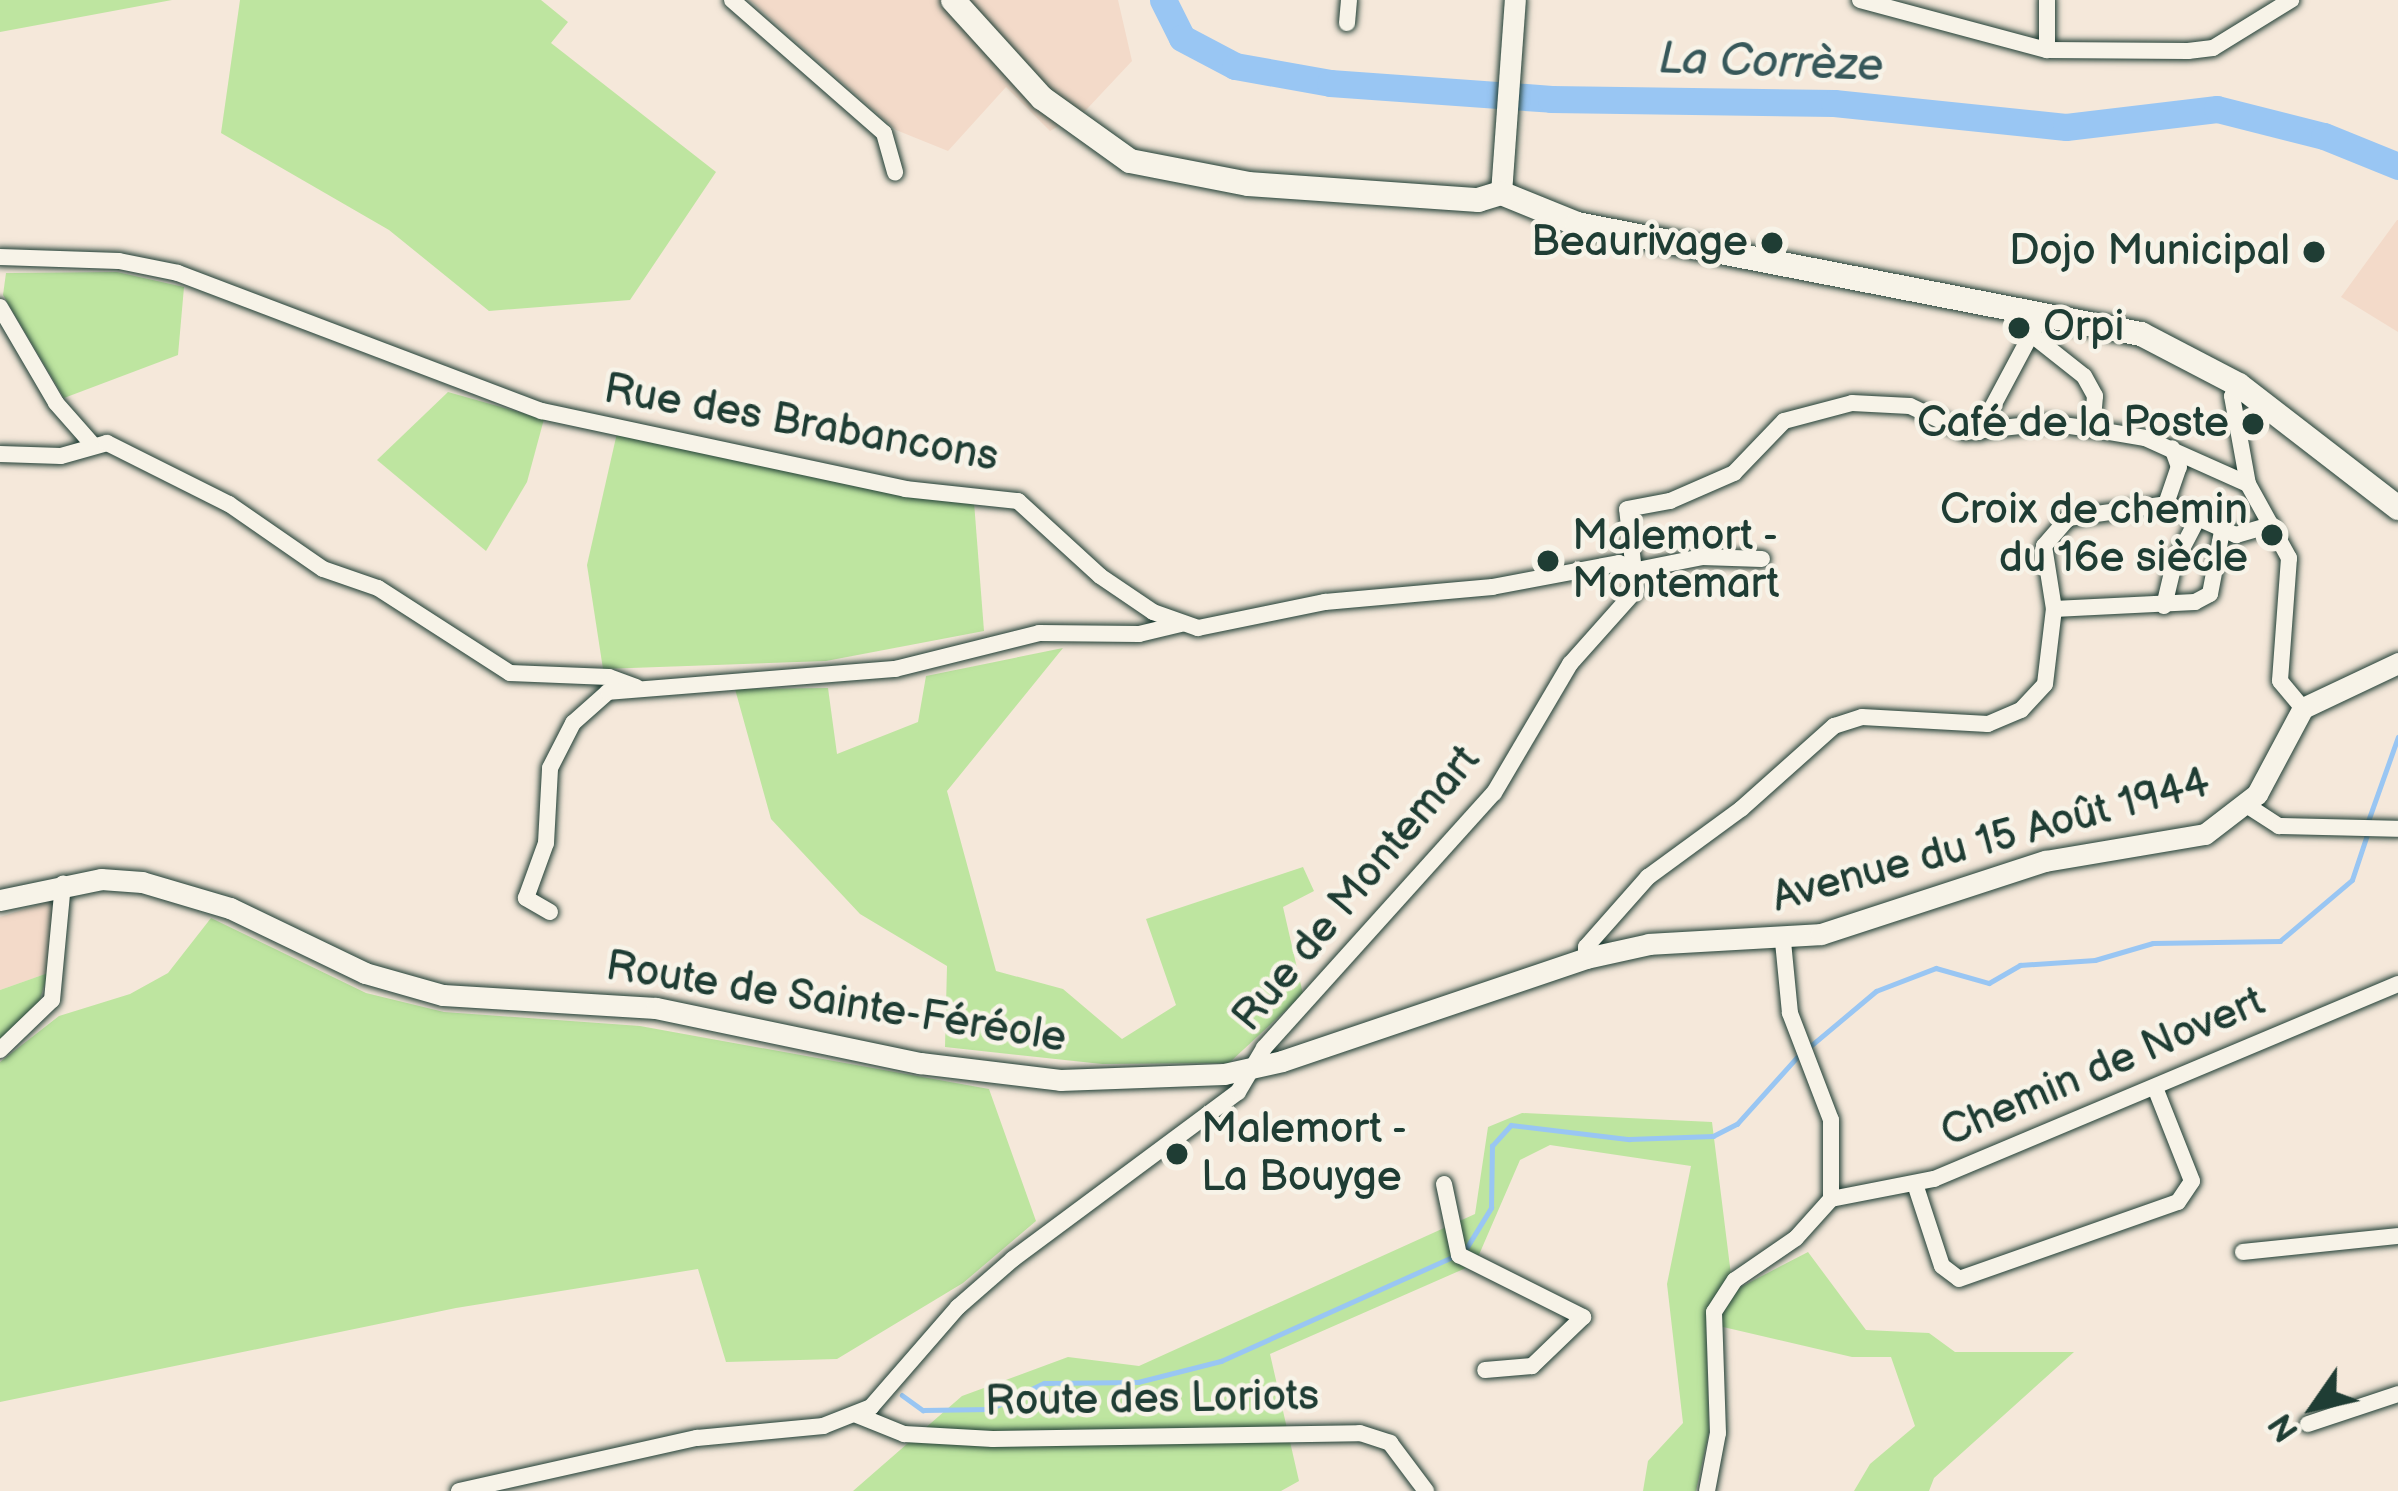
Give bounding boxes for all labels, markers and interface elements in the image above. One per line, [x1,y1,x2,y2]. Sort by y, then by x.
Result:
water label: La Corrèze [1658,32,1884,94]
place label: Beaurivage [1531,218,1748,268]
place label: Dojo Municipal [2009,227,2290,277]
marker: Beaurivage [1759,230,1785,256]
marker: Dojo Municipal [2301,239,2327,265]
place label: Orpi [2043,303,2124,353]
marker: Orpi [2006,315,2032,341]
street label: Rue des Brabancons [600,365,1002,483]
place label: Café de la Poste [1917,399,2229,449]
marker: Café de la Poste [2240,411,2266,437]
place label: Croix de chemin du 16e siècle [1940,486,2248,584]
place label: Malemort - Montemart [1572,512,1780,610]
marker: Croix de chemin du 16e siècle [2259,522,2285,548]
marker: Malemort - Montemart [1535,548,1561,574]
street label: Rue de Montemart [1223,736,1491,1042]
street label: Avenue du 15 Août 1944 [1767,758,2215,924]
street label: Route de Sainte-Féréole [602,942,1070,1064]
street label: Chemin de Novert [1934,977,2272,1159]
place label: Malemort - La Bouyge [1201,1105,1409,1204]
marker: Malemort - La Bouyge [1164,1141,1190,1167]
north arrow [2254,1347,2374,1467]
street label: Route des Loriots [985,1372,1319,1428]
text: N [2261,1406,2308,1449]

